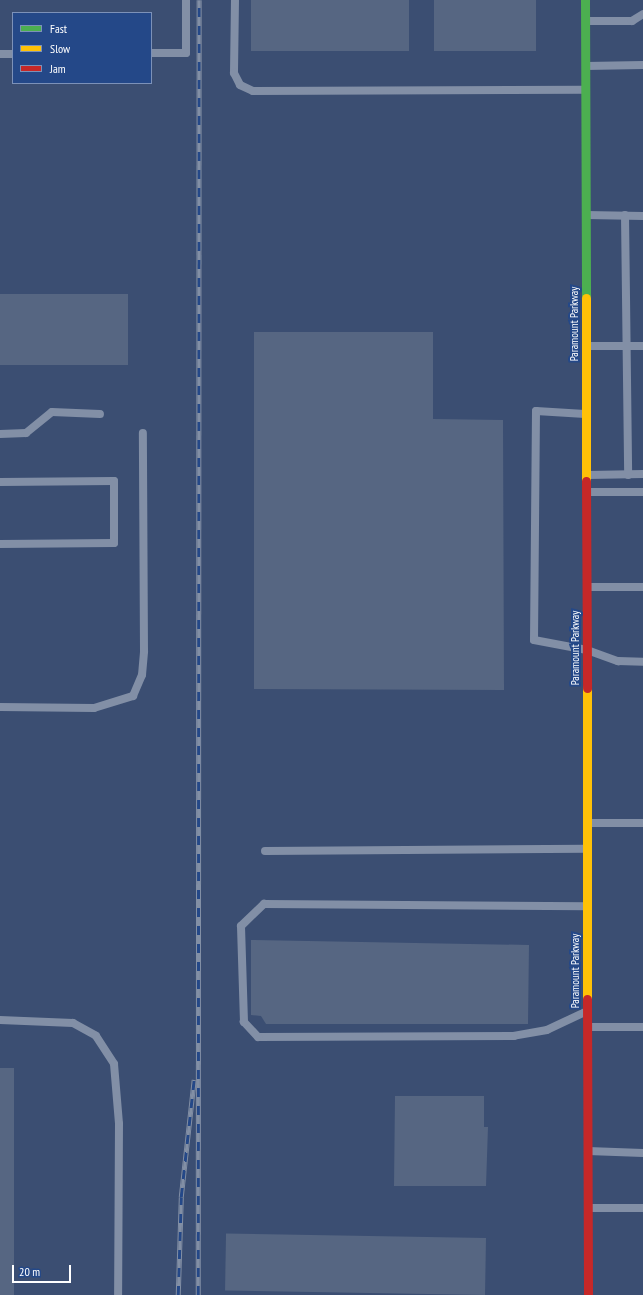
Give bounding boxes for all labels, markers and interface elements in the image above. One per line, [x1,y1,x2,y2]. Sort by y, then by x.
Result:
legend [12,12,152,84]
text: Fast [50,21,67,36]
text: Slow [50,41,70,56]
text: Jam [50,61,66,76]
street label: Paramount Parkway [567,287,581,361]
street label: Paramount Parkway [568,611,582,685]
street label: Paramount Parkway [568,934,582,1008]
scale bar [14,1257,73,1283]
text: 20 m [19,1264,40,1279]

